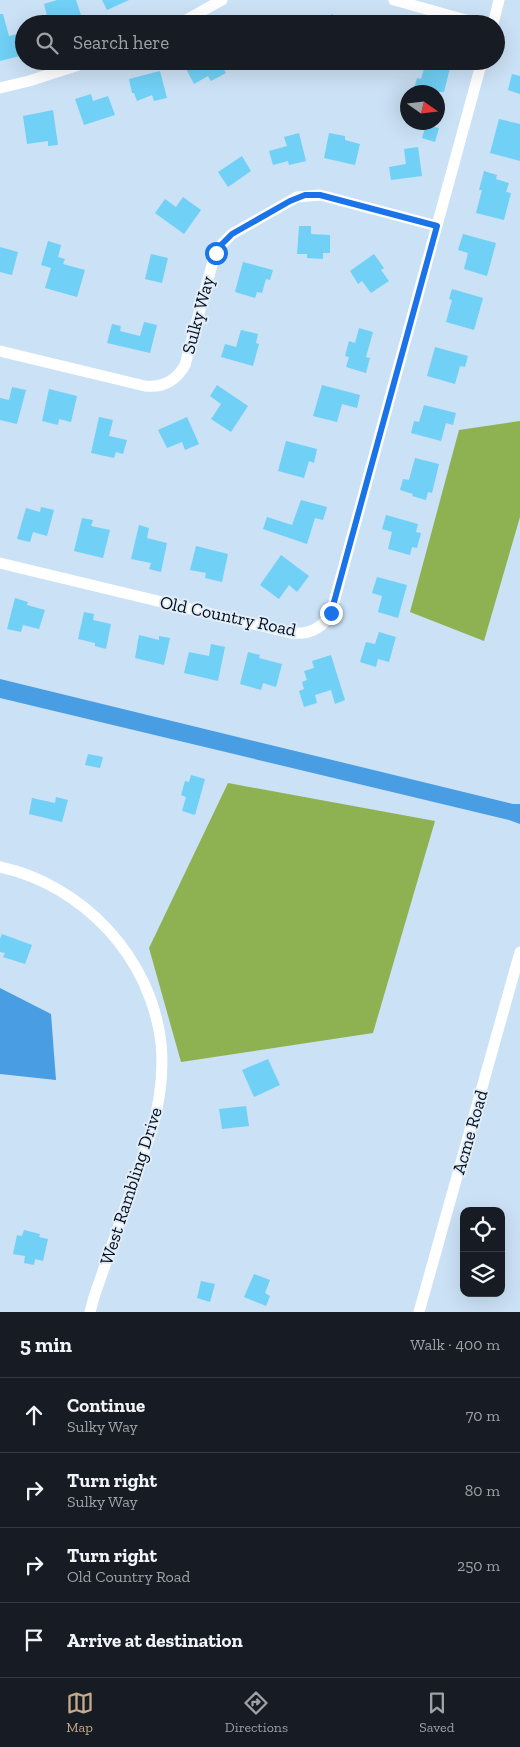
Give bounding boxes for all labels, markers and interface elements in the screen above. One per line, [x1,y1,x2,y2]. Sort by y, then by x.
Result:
search box [15,15,505,70]
icon: search [33,29,61,57]
text: Search here [73,31,169,54]
north arrow [400,85,445,130]
route start [205,242,228,265]
street label: Sulky Way [177,273,219,356]
street label: Old Country Road [158,591,298,641]
route end [320,602,343,625]
street label: Acme Road [448,1087,493,1177]
street label: West Rambling Drive [95,1104,167,1268]
map controls [460,1207,505,1297]
button: locate [460,1207,505,1252]
button: layers [460,1252,505,1297]
text: 5 min [20,1332,72,1357]
text: Walk · 400 m [410,1335,500,1354]
text: Continue [67,1394,145,1417]
icon: ahead [20,1401,48,1429]
text: 70 m [466,1406,500,1425]
text: Sulky Way [67,1417,138,1436]
text: Turn right [67,1469,157,1492]
icon: right [20,1476,48,1504]
text: 80 m [465,1481,500,1500]
text: Sulky Way [67,1492,138,1511]
text: Turn right [67,1544,157,1567]
icon: right [20,1551,48,1579]
text: 250 m [457,1556,500,1575]
text: Old Country Road [67,1567,190,1586]
icon: arrive [20,1626,48,1654]
text: Arrive at destination [67,1629,243,1652]
tab: Map [66,1689,94,1736]
tab: Directions [225,1689,288,1736]
tab: Saved [419,1689,454,1736]

